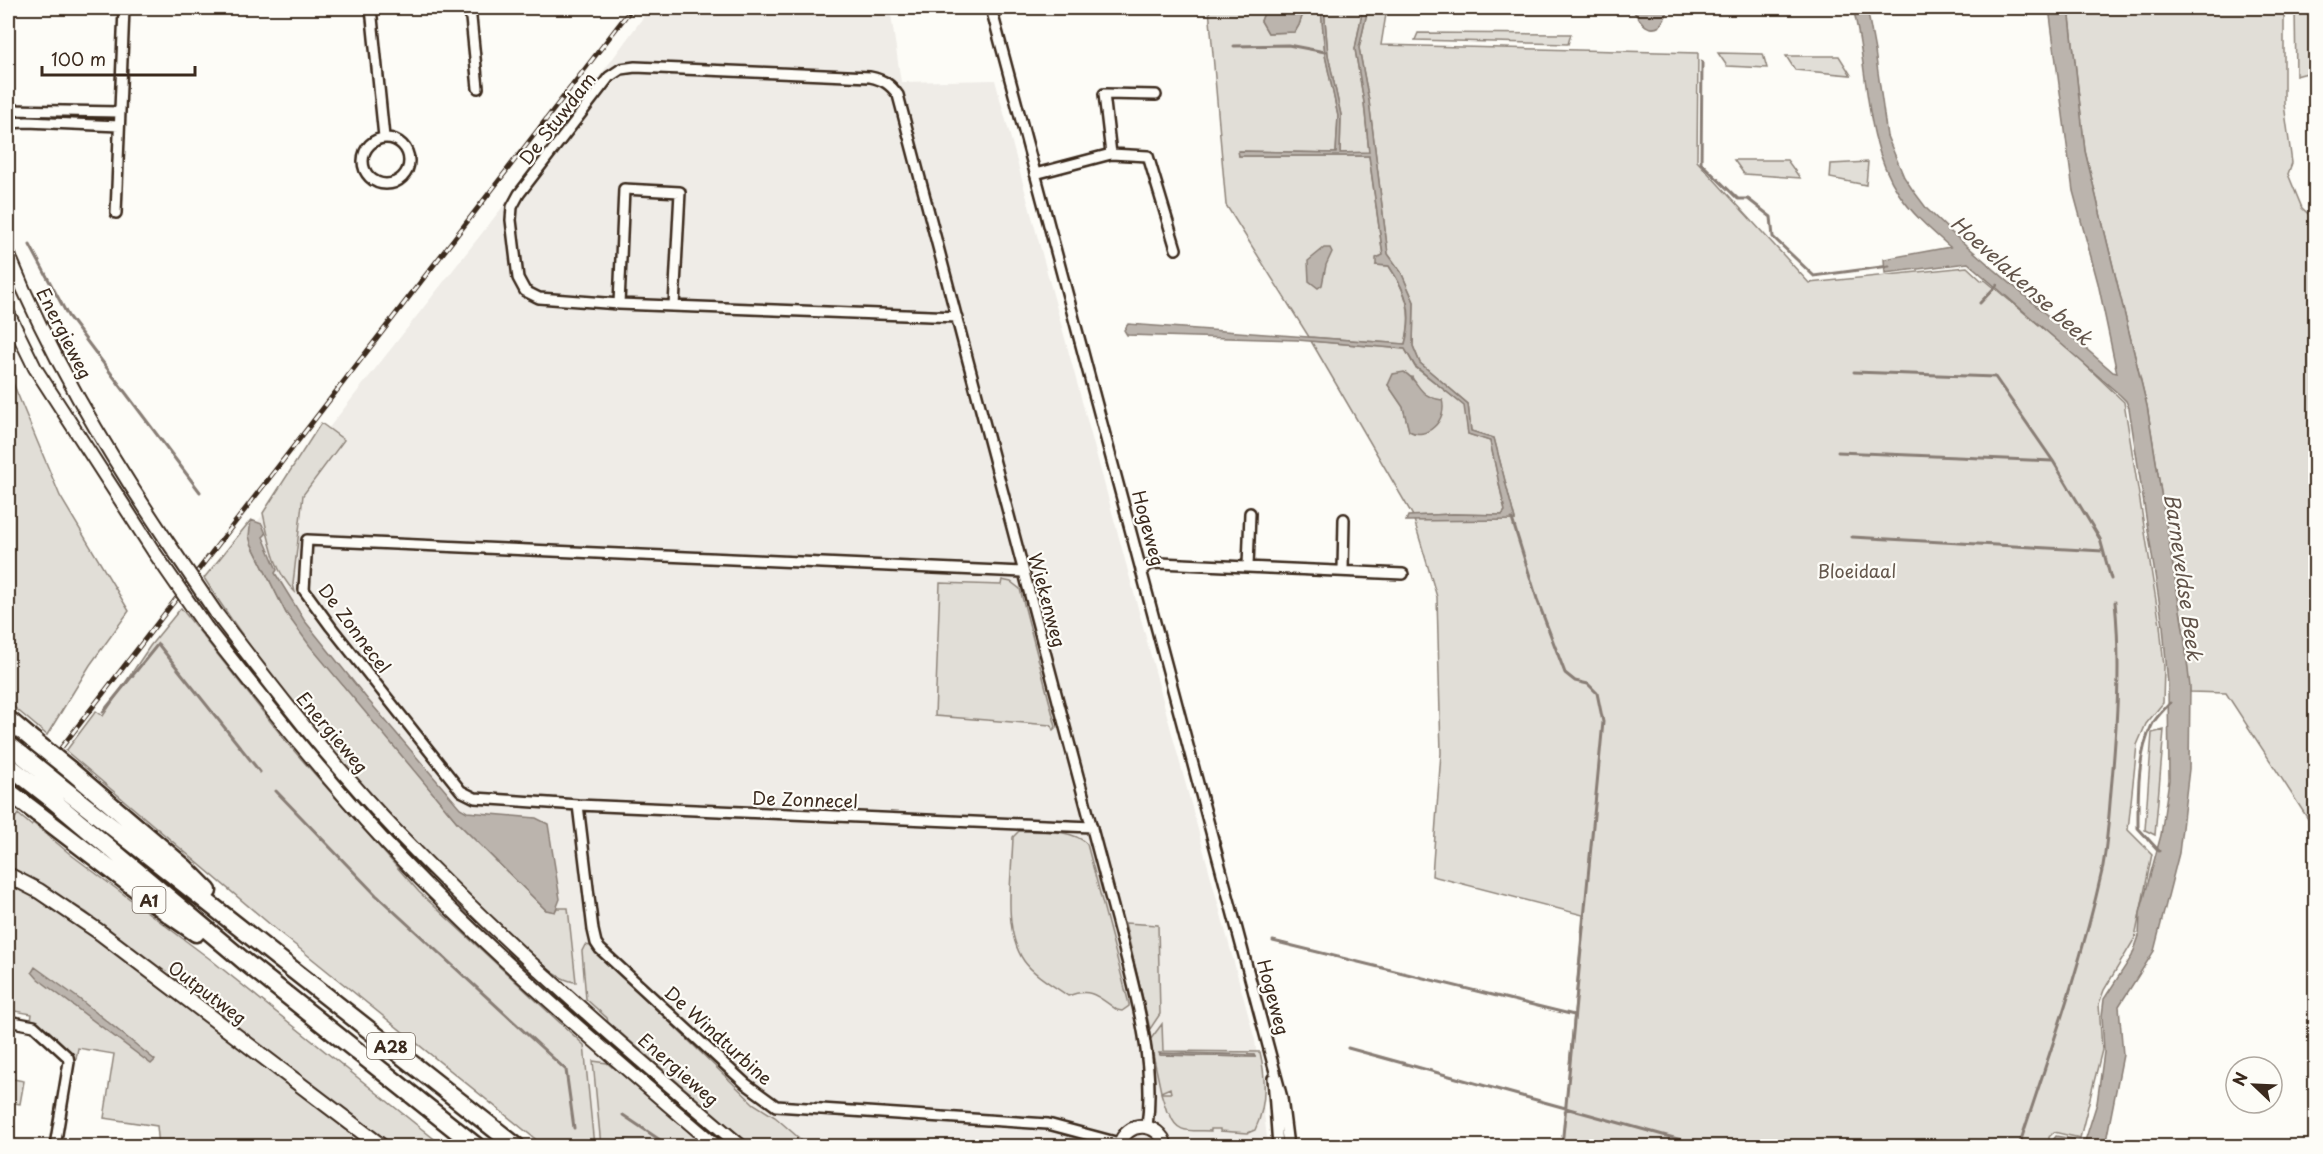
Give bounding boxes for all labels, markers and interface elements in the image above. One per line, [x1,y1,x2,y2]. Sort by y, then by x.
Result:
scale bar [42,39,195,77]
text: 100 m [51,45,106,72]
street label: De Stuwdam [512,66,602,170]
water label: Hoevelakense beek [1945,208,2100,352]
street label: Energieweg [30,282,100,384]
street label: Hogeweg [1126,487,1172,569]
water label: Barneveldse Beek [2157,492,2211,663]
street label: Wiekenweg [1022,550,1074,650]
park label: Bloeidaal [1818,557,1896,584]
street label: De Zonnecel [312,578,398,678]
street label: Energieweg [291,685,375,779]
street label: De Zonnecel [752,784,858,814]
road number: A1 [132,887,166,913]
street label: Outputweg [163,953,253,1031]
street label: Hogeweg [1251,956,1297,1038]
street label: De Windturbine [659,979,779,1091]
street label: Energieweg [633,1026,725,1112]
road number: A28 [367,1033,415,1059]
north arrow [2224,1055,2284,1115]
text: N [2226,1068,2253,1089]

